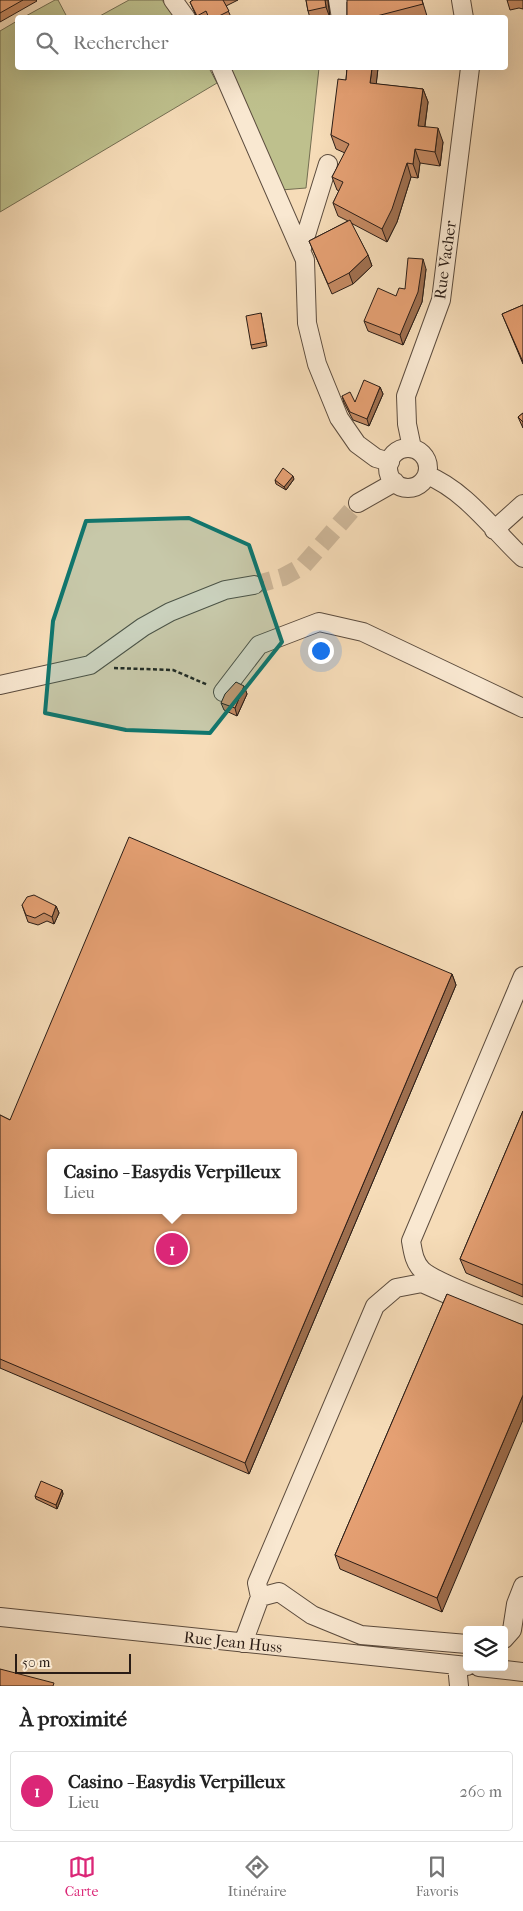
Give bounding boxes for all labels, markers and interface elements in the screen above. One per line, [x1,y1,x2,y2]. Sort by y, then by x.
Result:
search box [15,15,508,70]
icon: search [33,29,61,57]
text: Rechercher [73,32,169,54]
street label: Rue Vacher [430,219,460,300]
your location [308,638,334,664]
popup [47,1149,297,1214]
text: Casino - Easydis Verpilleux [63,1161,281,1183]
text: Lieu [63,1183,95,1202]
pin: 1 [156,1230,188,1268]
map controls [463,1626,508,1671]
button: layers [463,1626,508,1671]
street label: Rue Jean Huss [183,1627,283,1657]
scale bar [15,1651,131,1674]
text: 50 m [22,1654,50,1671]
text: À proximité [20,1707,127,1731]
text: Casino - Easydis Verpilleux [68,1771,285,1793]
text: 1 [34,1782,40,1801]
text: 260 m [460,1782,502,1801]
text: Lieu [68,1793,99,1812]
tab: Carte [65,1853,98,1900]
tab: Itinéraire [228,1853,287,1900]
tab: Favoris [416,1853,458,1900]

